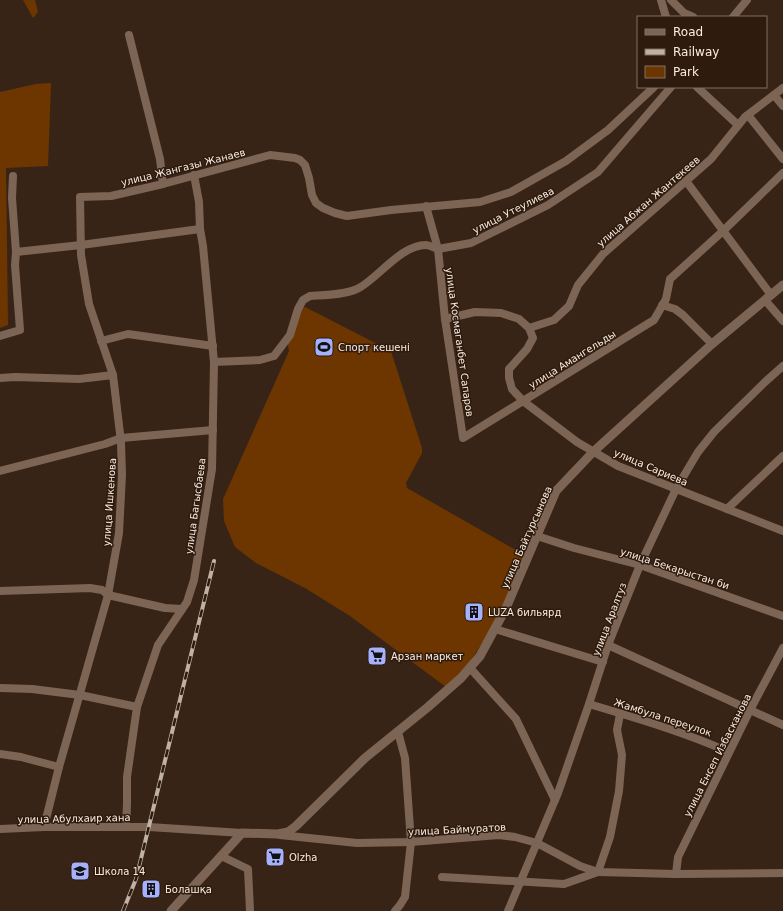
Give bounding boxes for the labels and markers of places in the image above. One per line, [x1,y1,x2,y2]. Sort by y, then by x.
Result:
sports icon: Спорт кешені [313,336,335,358]
place label: Спорт кешені [338,342,410,353]
building icon: LUZA бильярд [463,601,485,623]
place label: LUZA бильярд [488,607,561,618]
supermarket icon: Арзан маркет [366,645,388,667]
place label: Арзан маркет [391,651,464,662]
supermarket icon: Olzha [264,846,286,868]
place label: Olzha [289,852,317,863]
school or university icon: Школа 14 [69,860,91,882]
place label: Школа 14 [94,866,145,877]
building icon: Болашқа [140,878,162,900]
place label: Болашқа [165,884,212,895]

